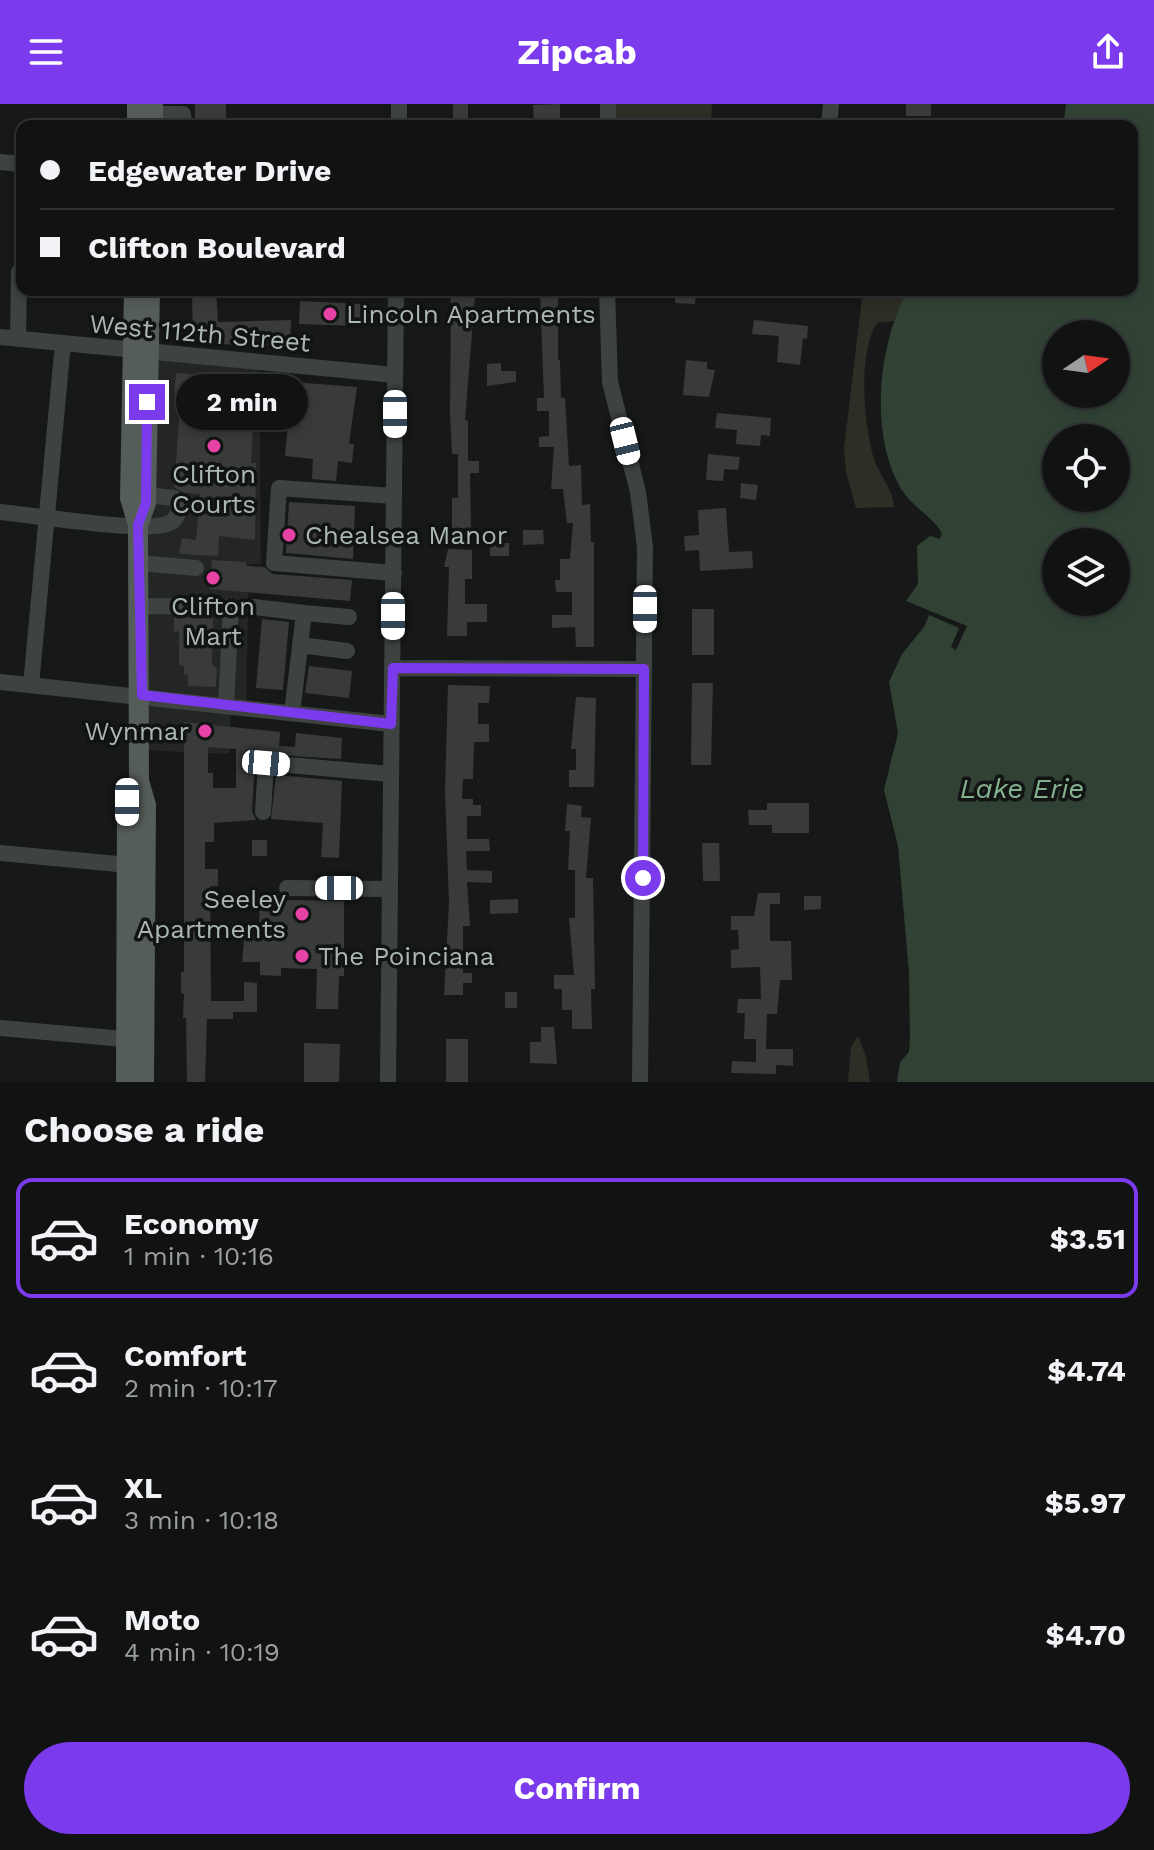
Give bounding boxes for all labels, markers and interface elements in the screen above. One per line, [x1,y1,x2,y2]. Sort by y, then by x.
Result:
icon: menu [24,30,68,74]
icon: share [1086,30,1130,74]
text: Zipcab [517,31,637,73]
text: Edgewater Drive [88,153,331,188]
text: Clifton Boulevard [88,230,346,265]
place label: Lincoln Apartments [346,299,596,329]
marker: Lincoln Apartments [321,305,339,323]
street label: West 112th Street [88,308,312,358]
north arrow [1042,320,1130,408]
map controls [1042,320,1130,616]
callout: 2 min [175,374,307,430]
route end [129,384,165,420]
text: 2 min [206,387,278,417]
car [383,390,407,438]
car [608,415,642,467]
button: locate [1042,424,1130,512]
marker: Clifton Courts [205,437,223,455]
place label: Clifton Courts [172,459,256,519]
place label: Chealsea Manor [305,520,507,550]
marker: Chealsea Manor [280,526,298,544]
button: layers [1042,528,1130,616]
marker: Clifton Mart [204,569,222,587]
car [633,585,657,633]
place label: Clifton Mart [171,591,255,651]
car [381,592,405,640]
place label: Wynmar [84,716,189,746]
marker: Wynmar [196,722,214,740]
car [241,749,291,777]
water label: Lake Erie [960,772,1084,805]
car [115,778,139,826]
route start [625,860,661,896]
car [315,876,363,900]
place label: Seeley Apartments [137,884,287,944]
marker: Seeley Apartments [293,905,311,923]
place label: The Poinciana [318,941,495,971]
marker: The Poinciana [293,947,311,965]
text: Choose a ride [24,1109,264,1151]
icon: car [28,1202,100,1274]
text: Economy [124,1206,259,1241]
text: $3.51 [1050,1221,1126,1256]
text: 1 min · 10:16 [124,1241,274,1271]
icon: car [28,1334,100,1406]
text: Comfort [124,1338,246,1373]
text: $4.74 [1047,1353,1126,1388]
text: 2 min · 10:17 [124,1373,278,1403]
icon: car [28,1466,100,1538]
text: XL [124,1470,162,1505]
text: $5.97 [1045,1485,1126,1520]
text: 3 min · 10:18 [124,1505,279,1535]
icon: car [28,1598,100,1670]
text: Moto [124,1602,200,1637]
text: $4.70 [1045,1617,1126,1652]
text: 4 min · 10:19 [124,1637,280,1667]
button: Confirm [24,1742,1130,1834]

